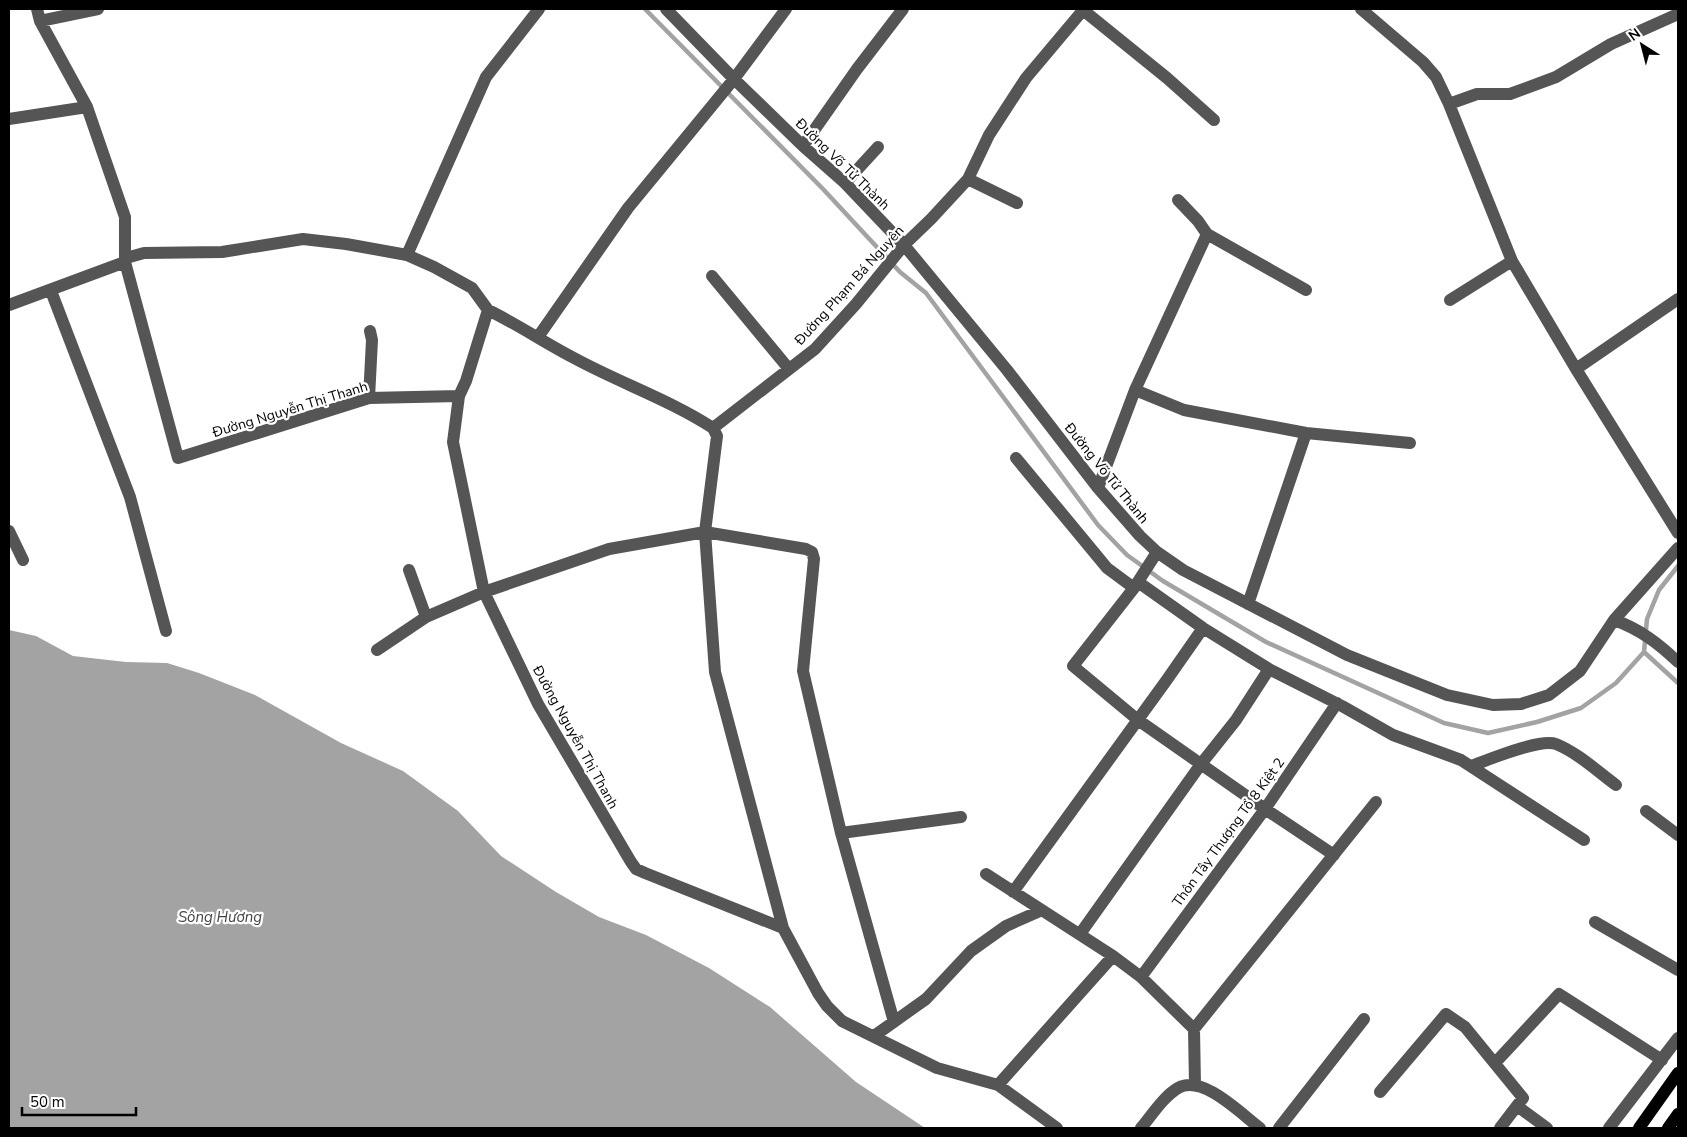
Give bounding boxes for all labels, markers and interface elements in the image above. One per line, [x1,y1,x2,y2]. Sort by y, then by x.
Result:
north arrow [1617,20,1667,70]
text: N [1625,24,1644,46]
street label: Đường Võ Tử Thành [791,114,894,214]
street label: Đường Phạm Bá Nguyên [790,221,908,350]
street label: Đường Nguyễn Thị Thanh [209,377,370,442]
street label: Đường Võ Tử Thành [1059,418,1153,528]
street label: Đường Nguyễn Thị Thanh [528,661,623,812]
street label: Thôn Tây Thượng Tổ 8 Kiệt 2 [1168,754,1289,911]
water label: Sông Hương [178,907,262,927]
scale bar [22,1084,136,1116]
text: 50 m [30,1092,65,1112]

